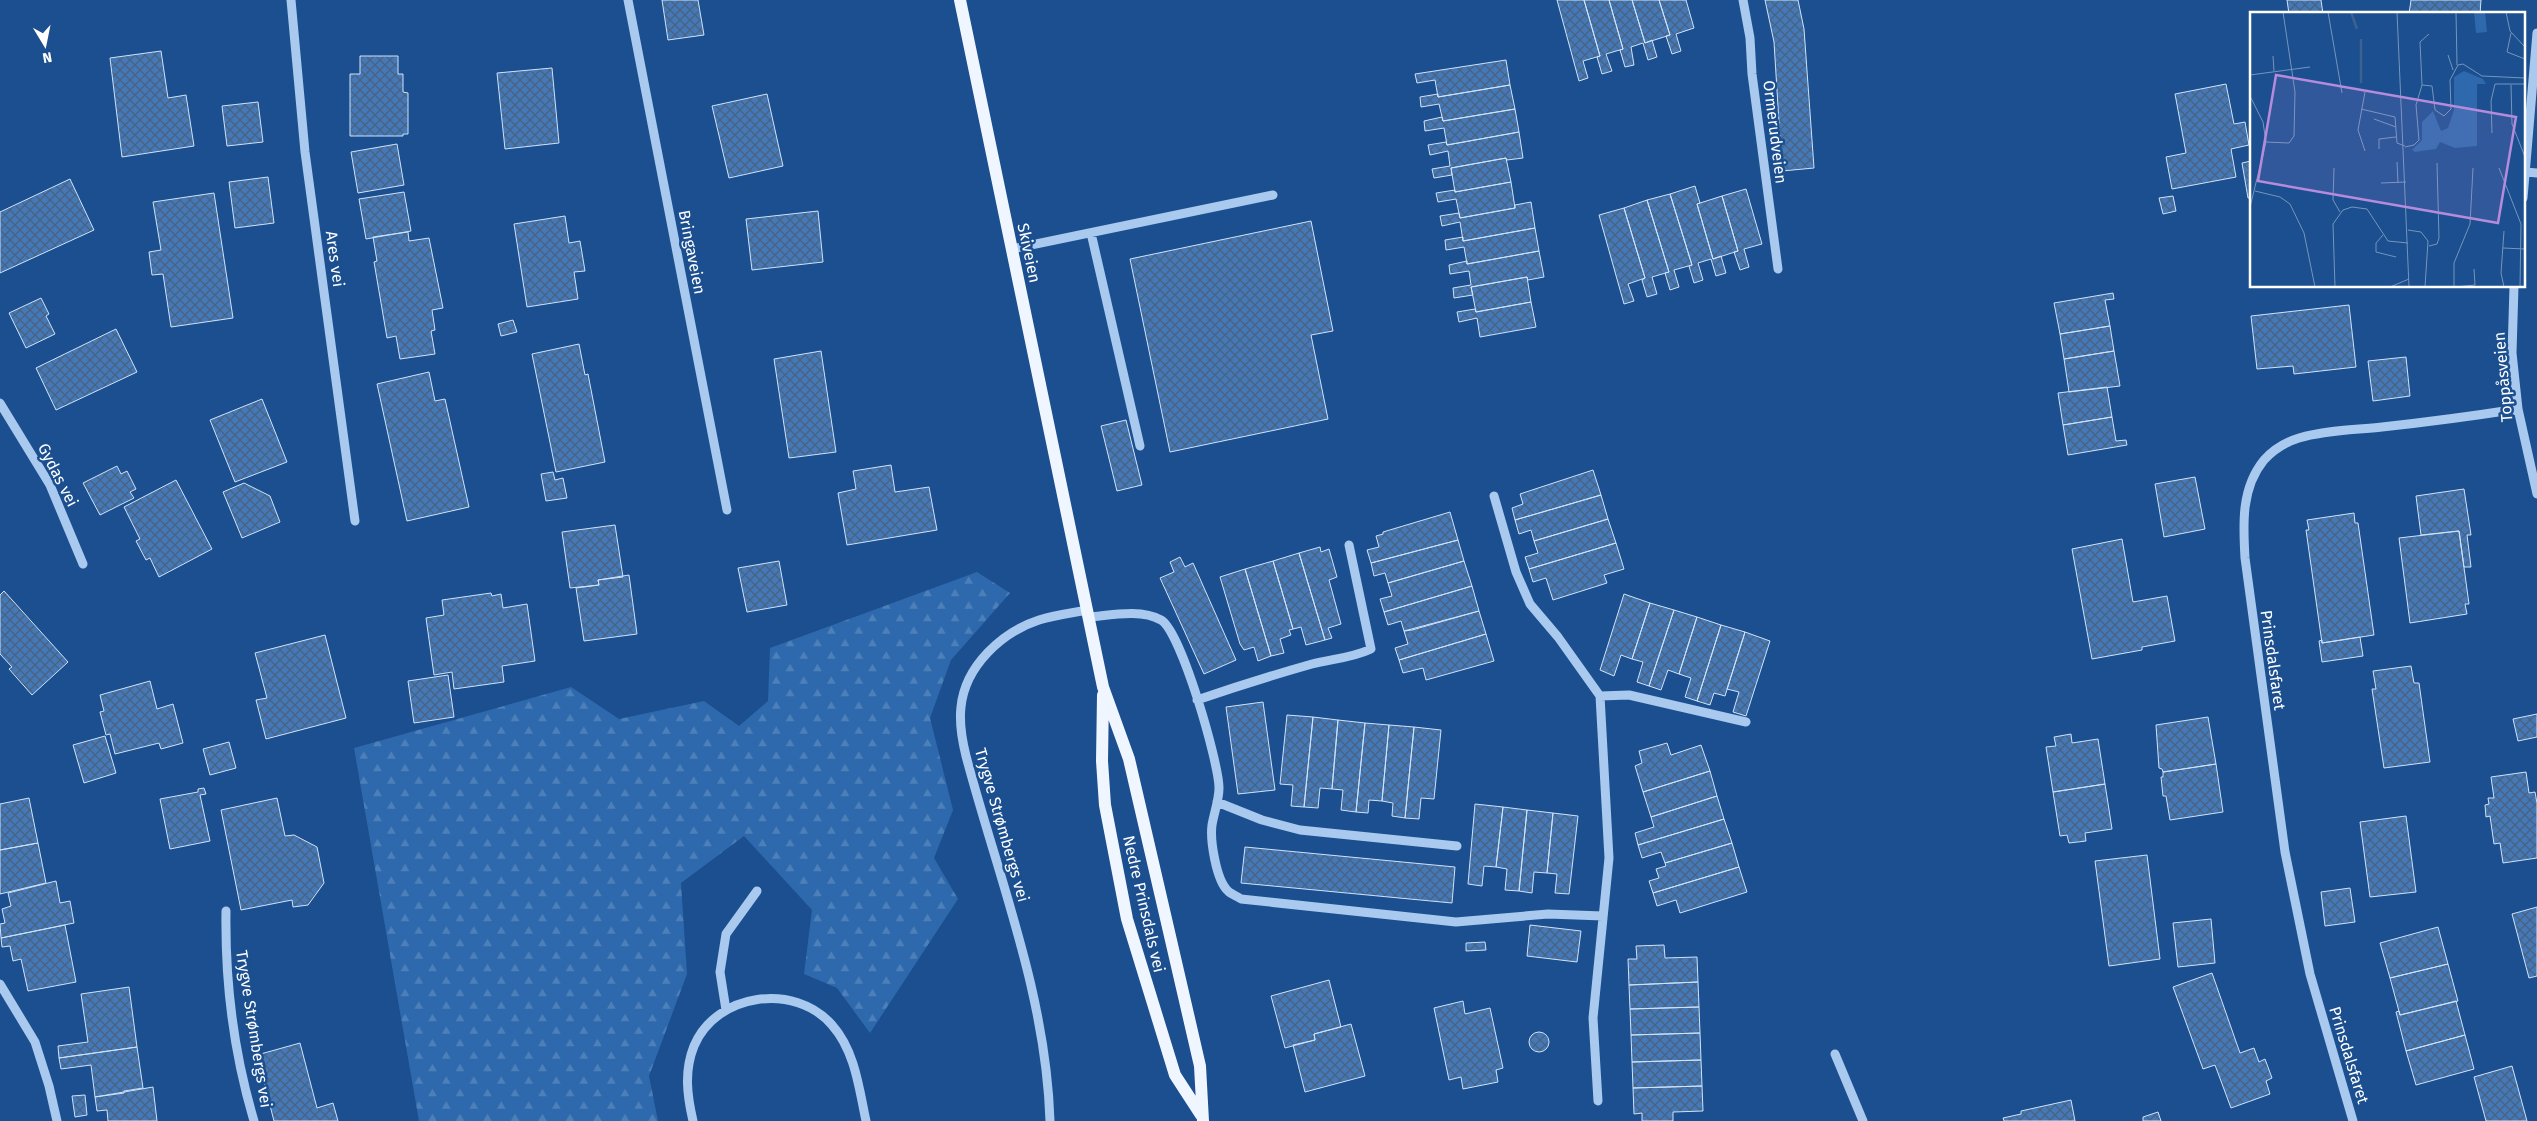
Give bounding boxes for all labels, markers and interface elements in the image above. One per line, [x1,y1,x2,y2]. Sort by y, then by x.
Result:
inset map [2250,12,2524,288]
north arrow [20,20,70,70]
text: N [41,48,53,66]
street label: Ormerudveien [1759,79,1791,185]
street label: Bringaveien [675,208,709,296]
street label: Skiveien [1013,221,1045,285]
street label: Ares vei [322,230,348,288]
street label: Toppåsveien [2490,331,2516,423]
street label: Gydas vei [34,440,82,510]
street label: Prinsdalsfaret [2257,609,2289,711]
street label: Trygve Strømbergs vei [971,746,1033,904]
street label: Nedre Prinsdals vei [1119,834,1169,974]
street label: Trygve Strømbergs vei [232,949,276,1109]
street label: Prinsdalsfaret [2325,1004,2373,1106]

